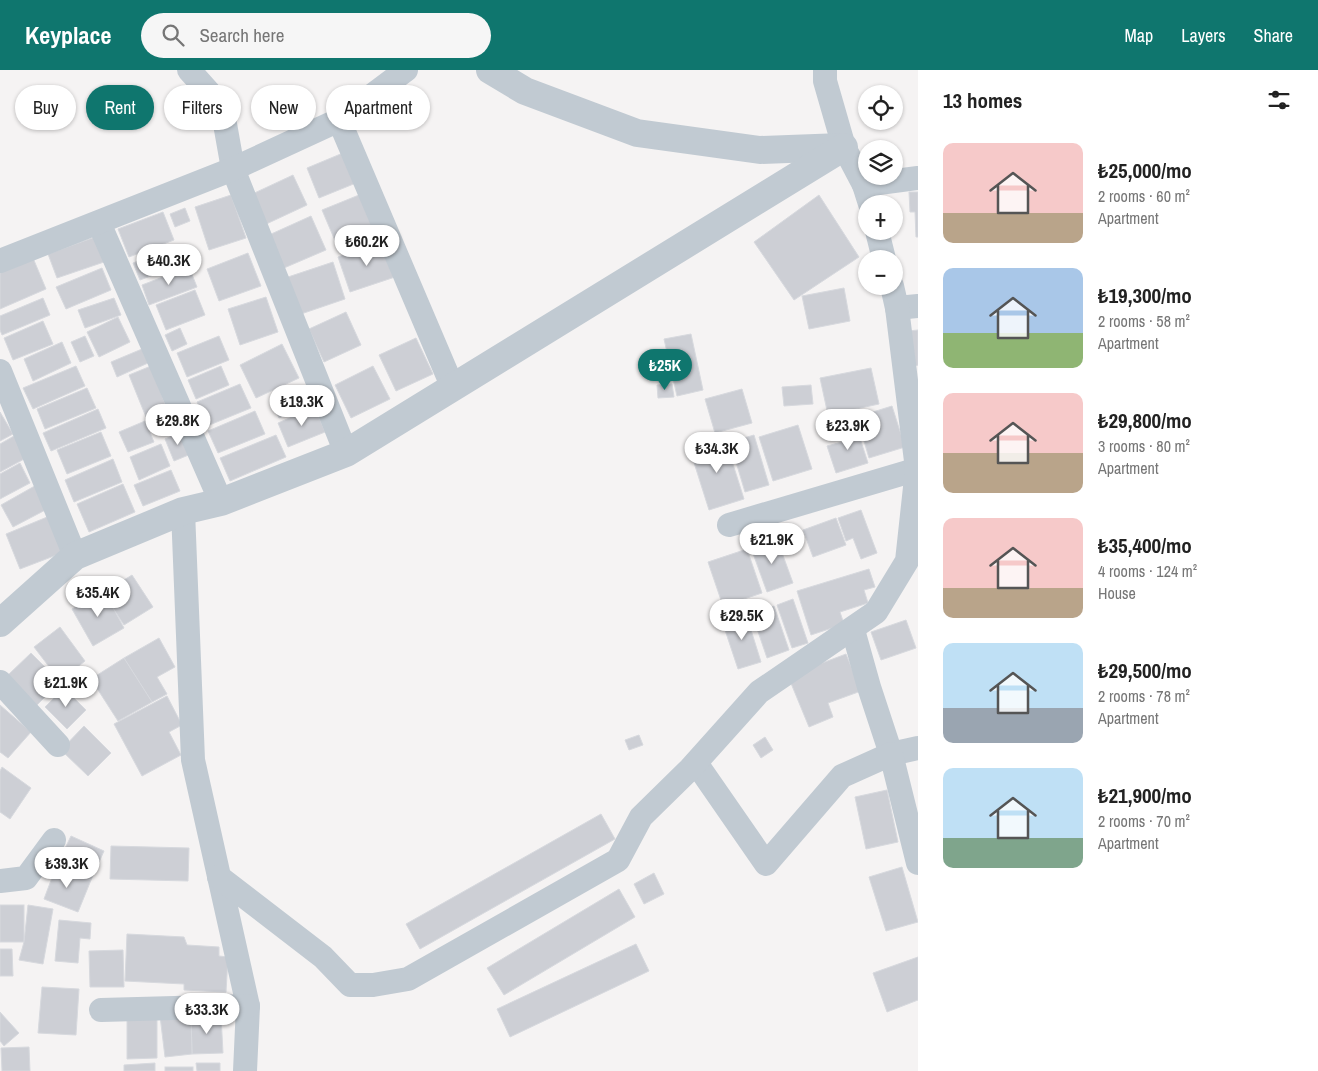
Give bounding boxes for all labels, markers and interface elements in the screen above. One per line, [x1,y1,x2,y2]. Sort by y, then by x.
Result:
search box [141,13,491,58]
text: Keyplace [25,19,111,51]
icon: search [159,21,187,49]
text: Search here [199,22,284,48]
text: Map [1125,23,1153,48]
text: Layers [1181,23,1226,48]
text: Share [1254,23,1293,48]
chip: Buy [15,85,76,130]
chip: Rent [86,85,154,130]
chip: Filters [164,85,241,130]
chip: New [251,85,316,130]
chip: Apartment [326,85,430,130]
map controls [858,85,903,295]
button: locate [858,85,903,130]
text: 13 homes [943,86,1022,115]
icon: filters [1265,86,1293,114]
button: layers [858,140,903,185]
text: ₺25,000/mo [1098,156,1192,185]
icon: home [983,163,1043,223]
text: 2 rooms · 60 m² [1098,185,1190,207]
button: + [858,195,903,240]
text: Apartment [1098,207,1159,229]
pin: ₺60.2K [326,224,408,267]
text: ₺60.2K [345,230,389,252]
pin: ₺40.3K [128,244,210,286]
text: ₺40.3K [147,249,191,271]
button: − [858,250,903,295]
text: ₺19,300/mo [1098,281,1192,310]
icon: home [983,288,1043,348]
text: 2 rooms · 58 m² [1098,310,1190,332]
text: Apartment [1098,332,1159,354]
pin: ₺25K [635,348,695,391]
text: ₺25K [649,354,681,376]
pin: ₺19.3K [261,384,343,427]
text: ₺19.3K [280,390,324,412]
pin: ₺29.8K [137,404,219,446]
text: ₺29,800/mo [1098,406,1192,435]
pin: ₺23.9K [807,408,889,451]
text: ₺29.8K [156,409,200,431]
icon: home [983,413,1043,473]
text: ₺23.9K [826,414,870,436]
pin: ₺34.3K [676,432,758,474]
text: 3 rooms · 80 m² [1098,435,1190,457]
text: ₺34.3K [695,437,739,459]
text: Apartment [1098,457,1159,479]
pin: ₺21.9K [731,522,813,565]
text: ₺21.9K [750,528,794,550]
text: ₺35,400/mo [1098,531,1192,560]
icon: home [983,538,1043,598]
text: 4 rooms · 124 m² [1098,560,1197,582]
pin: ₺35.4K [57,576,139,618]
text: ₺35.4K [76,581,120,603]
text: House [1098,582,1136,604]
pin: ₺29.5K [701,598,783,641]
text: ₺29.5K [720,604,764,626]
text: ₺29,500/mo [1098,656,1192,685]
icon: home [983,663,1043,723]
pin: ₺21.9K [25,666,107,708]
text: ₺21.9K [44,671,88,693]
text: 2 rooms · 78 m² [1098,685,1190,707]
text: Apartment [1098,707,1159,729]
text: ₺21,900/mo [1098,781,1192,810]
icon: home [983,788,1043,848]
text: 2 rooms · 70 m² [1098,810,1190,832]
text: Apartment [1098,832,1159,854]
pin: ₺39.3K [26,846,108,889]
text: ₺39.3K [45,852,89,874]
pin: ₺33.3K [166,992,248,1035]
text: ₺33.3K [185,998,229,1020]

